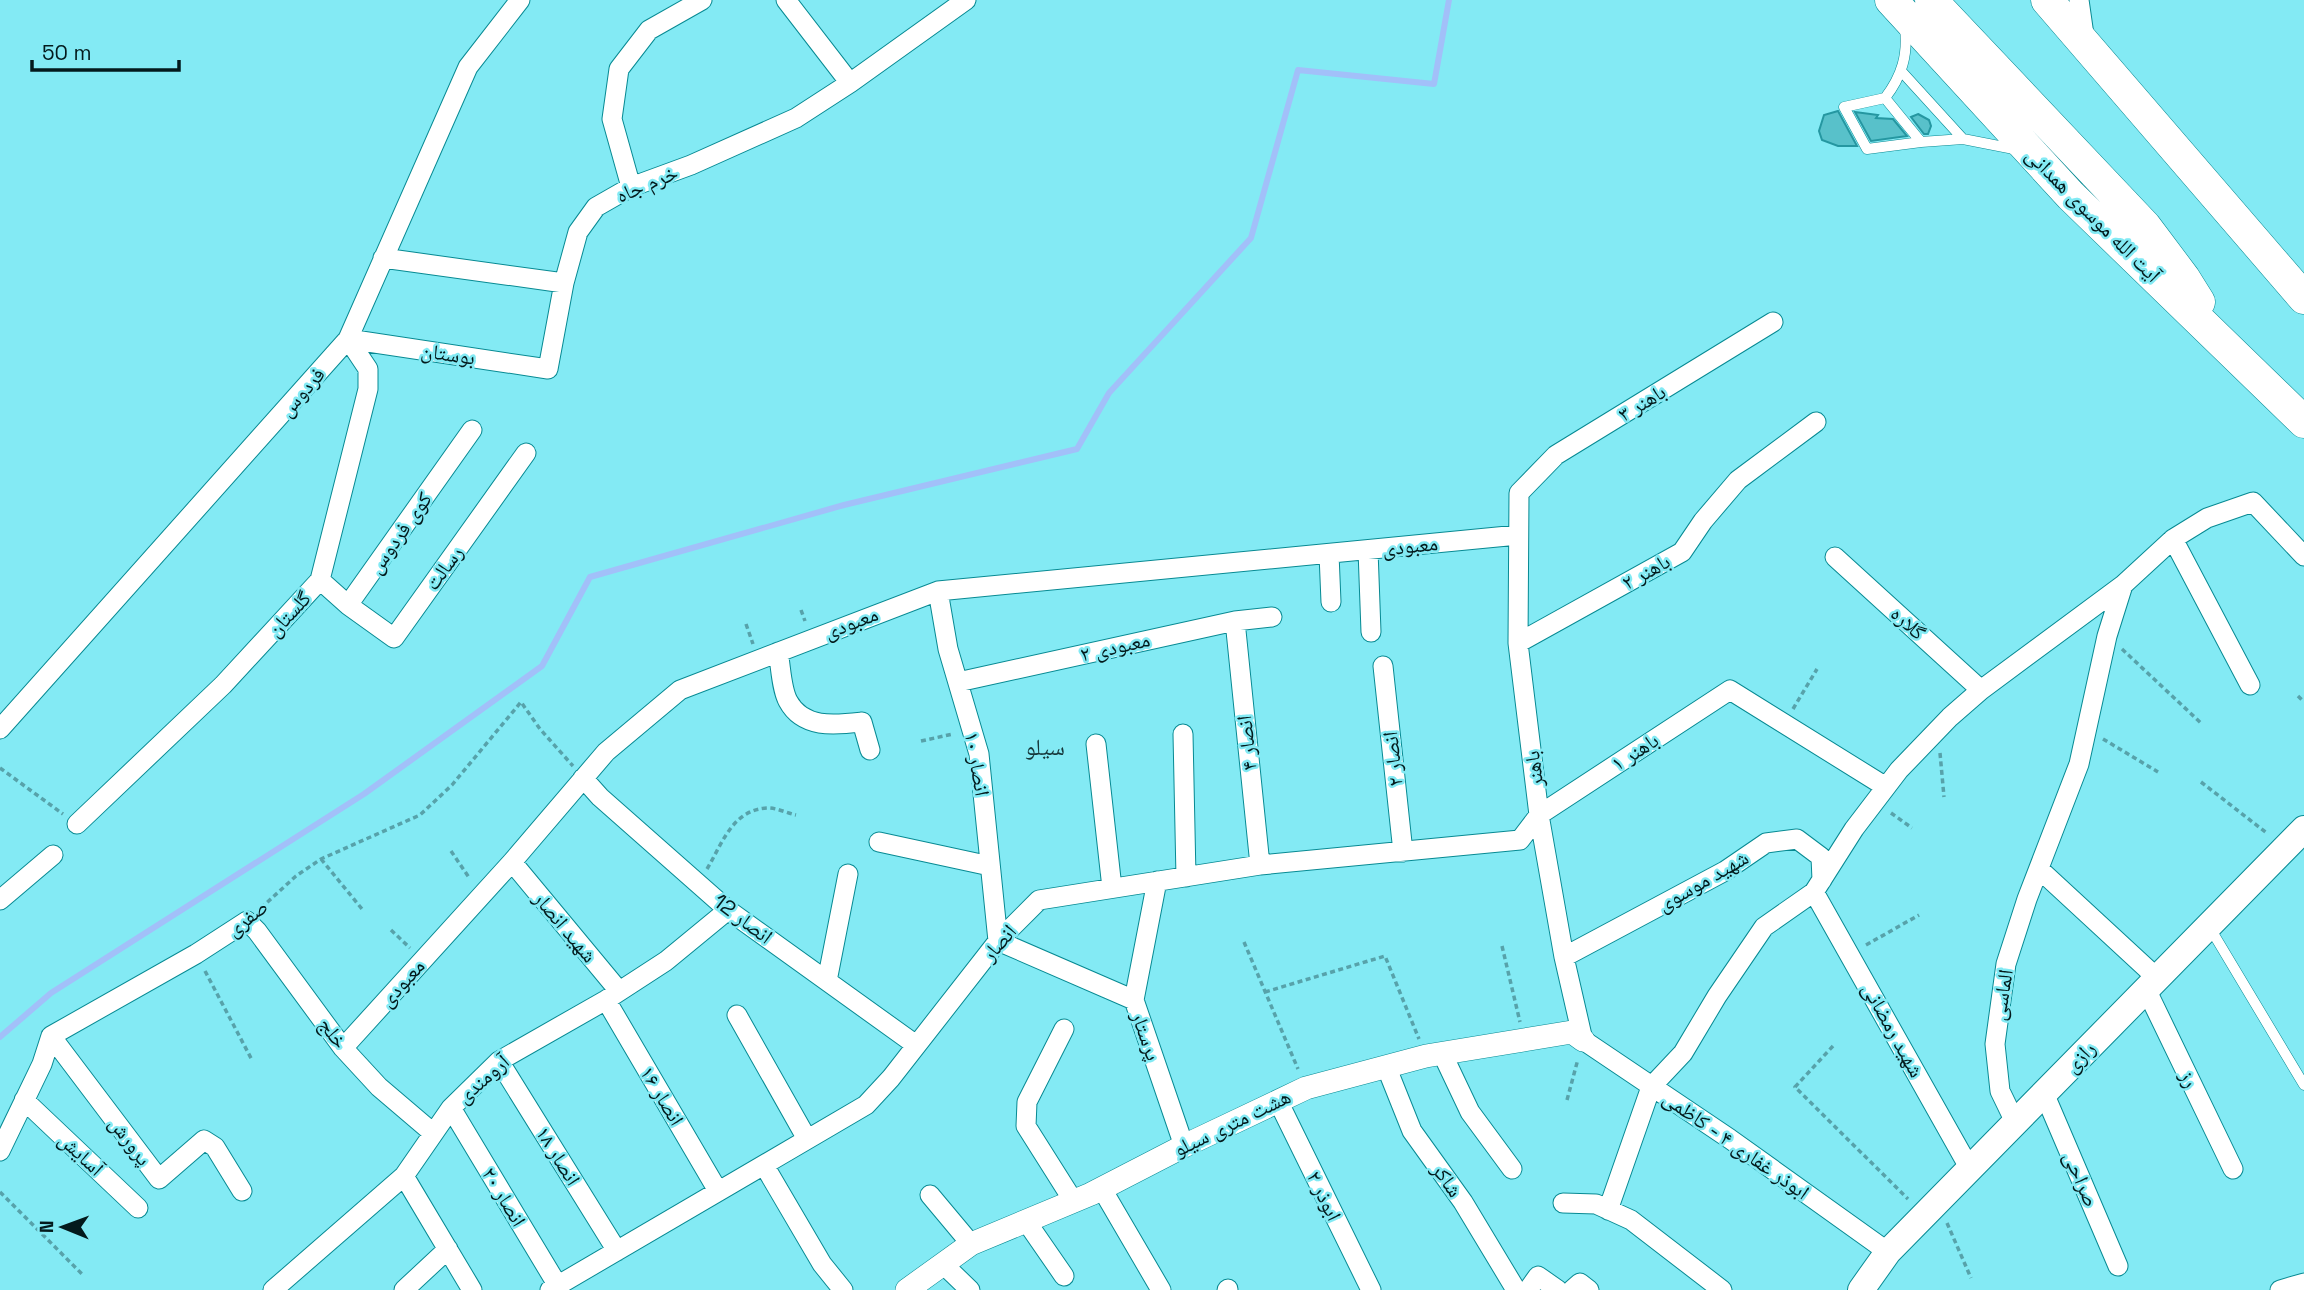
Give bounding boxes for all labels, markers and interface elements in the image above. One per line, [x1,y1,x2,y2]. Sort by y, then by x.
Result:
scale bar [32,28,178,72]
text: 50 m [42,39,92,66]
street label: آیت الله موسوی همدانی [2020,141,2167,288]
street label: خرم جاه [612,158,682,210]
street label: بوستان [419,336,477,371]
street label: فردوس [273,361,331,422]
street label: باهنر ۳ [1613,378,1671,427]
street label: کوی فردوس [362,486,438,579]
street label: معبودی [1381,529,1439,562]
street label: رسالت [418,540,469,595]
street label: باهنر ۲ [1617,547,1675,596]
street label: گلستان [261,585,317,642]
street label: معبودی [820,600,882,645]
street label: گلاره [1885,600,1932,646]
street label: معبودی ۲ [1077,625,1152,668]
street label: انصار ۴ [1230,714,1263,772]
street label: باهنر ۱ [1606,726,1664,777]
street label: انصار ۱۰ [959,730,996,798]
street label: انصار ۲ [1376,730,1409,788]
district label: سیلو [1025,732,1065,762]
street label: باهنر [1518,749,1549,790]
street label: شهید موسوی [1652,844,1753,917]
street label: شهید انصار [527,885,603,968]
street label: انصار 12 [708,888,778,950]
street label: صفری [220,893,273,942]
street label: انصار [974,919,1022,968]
street label: معبودی [373,953,430,1012]
street label: الماسی [1984,967,2019,1023]
street label: شهید رمضانی [1856,978,1931,1082]
street label: پرستار [1125,1007,1167,1064]
street label: خلج [313,1012,354,1054]
street label: رازی [2058,1035,2101,1078]
street label: آرومندی [451,1048,515,1109]
street label: انصار ۱۶ [634,1061,691,1130]
street label: رز [2173,1065,2205,1092]
street label: هشت متری سیلو [1169,1082,1295,1163]
street label: ابوذر غفاری ۴ - کاظمی [1658,1084,1815,1205]
street label: پرورش [103,1111,158,1171]
street label: انصار ۱۸ [530,1121,587,1190]
street label: آسایش [53,1126,110,1182]
street label: صراحی [2058,1147,2105,1211]
street label: شاکر [1425,1156,1469,1202]
street label: انصار ۲۰ [476,1162,533,1231]
street label: ابوذر ۲ [1301,1166,1348,1225]
north arrow [28,1192,98,1262]
text: N [34,1220,59,1233]

